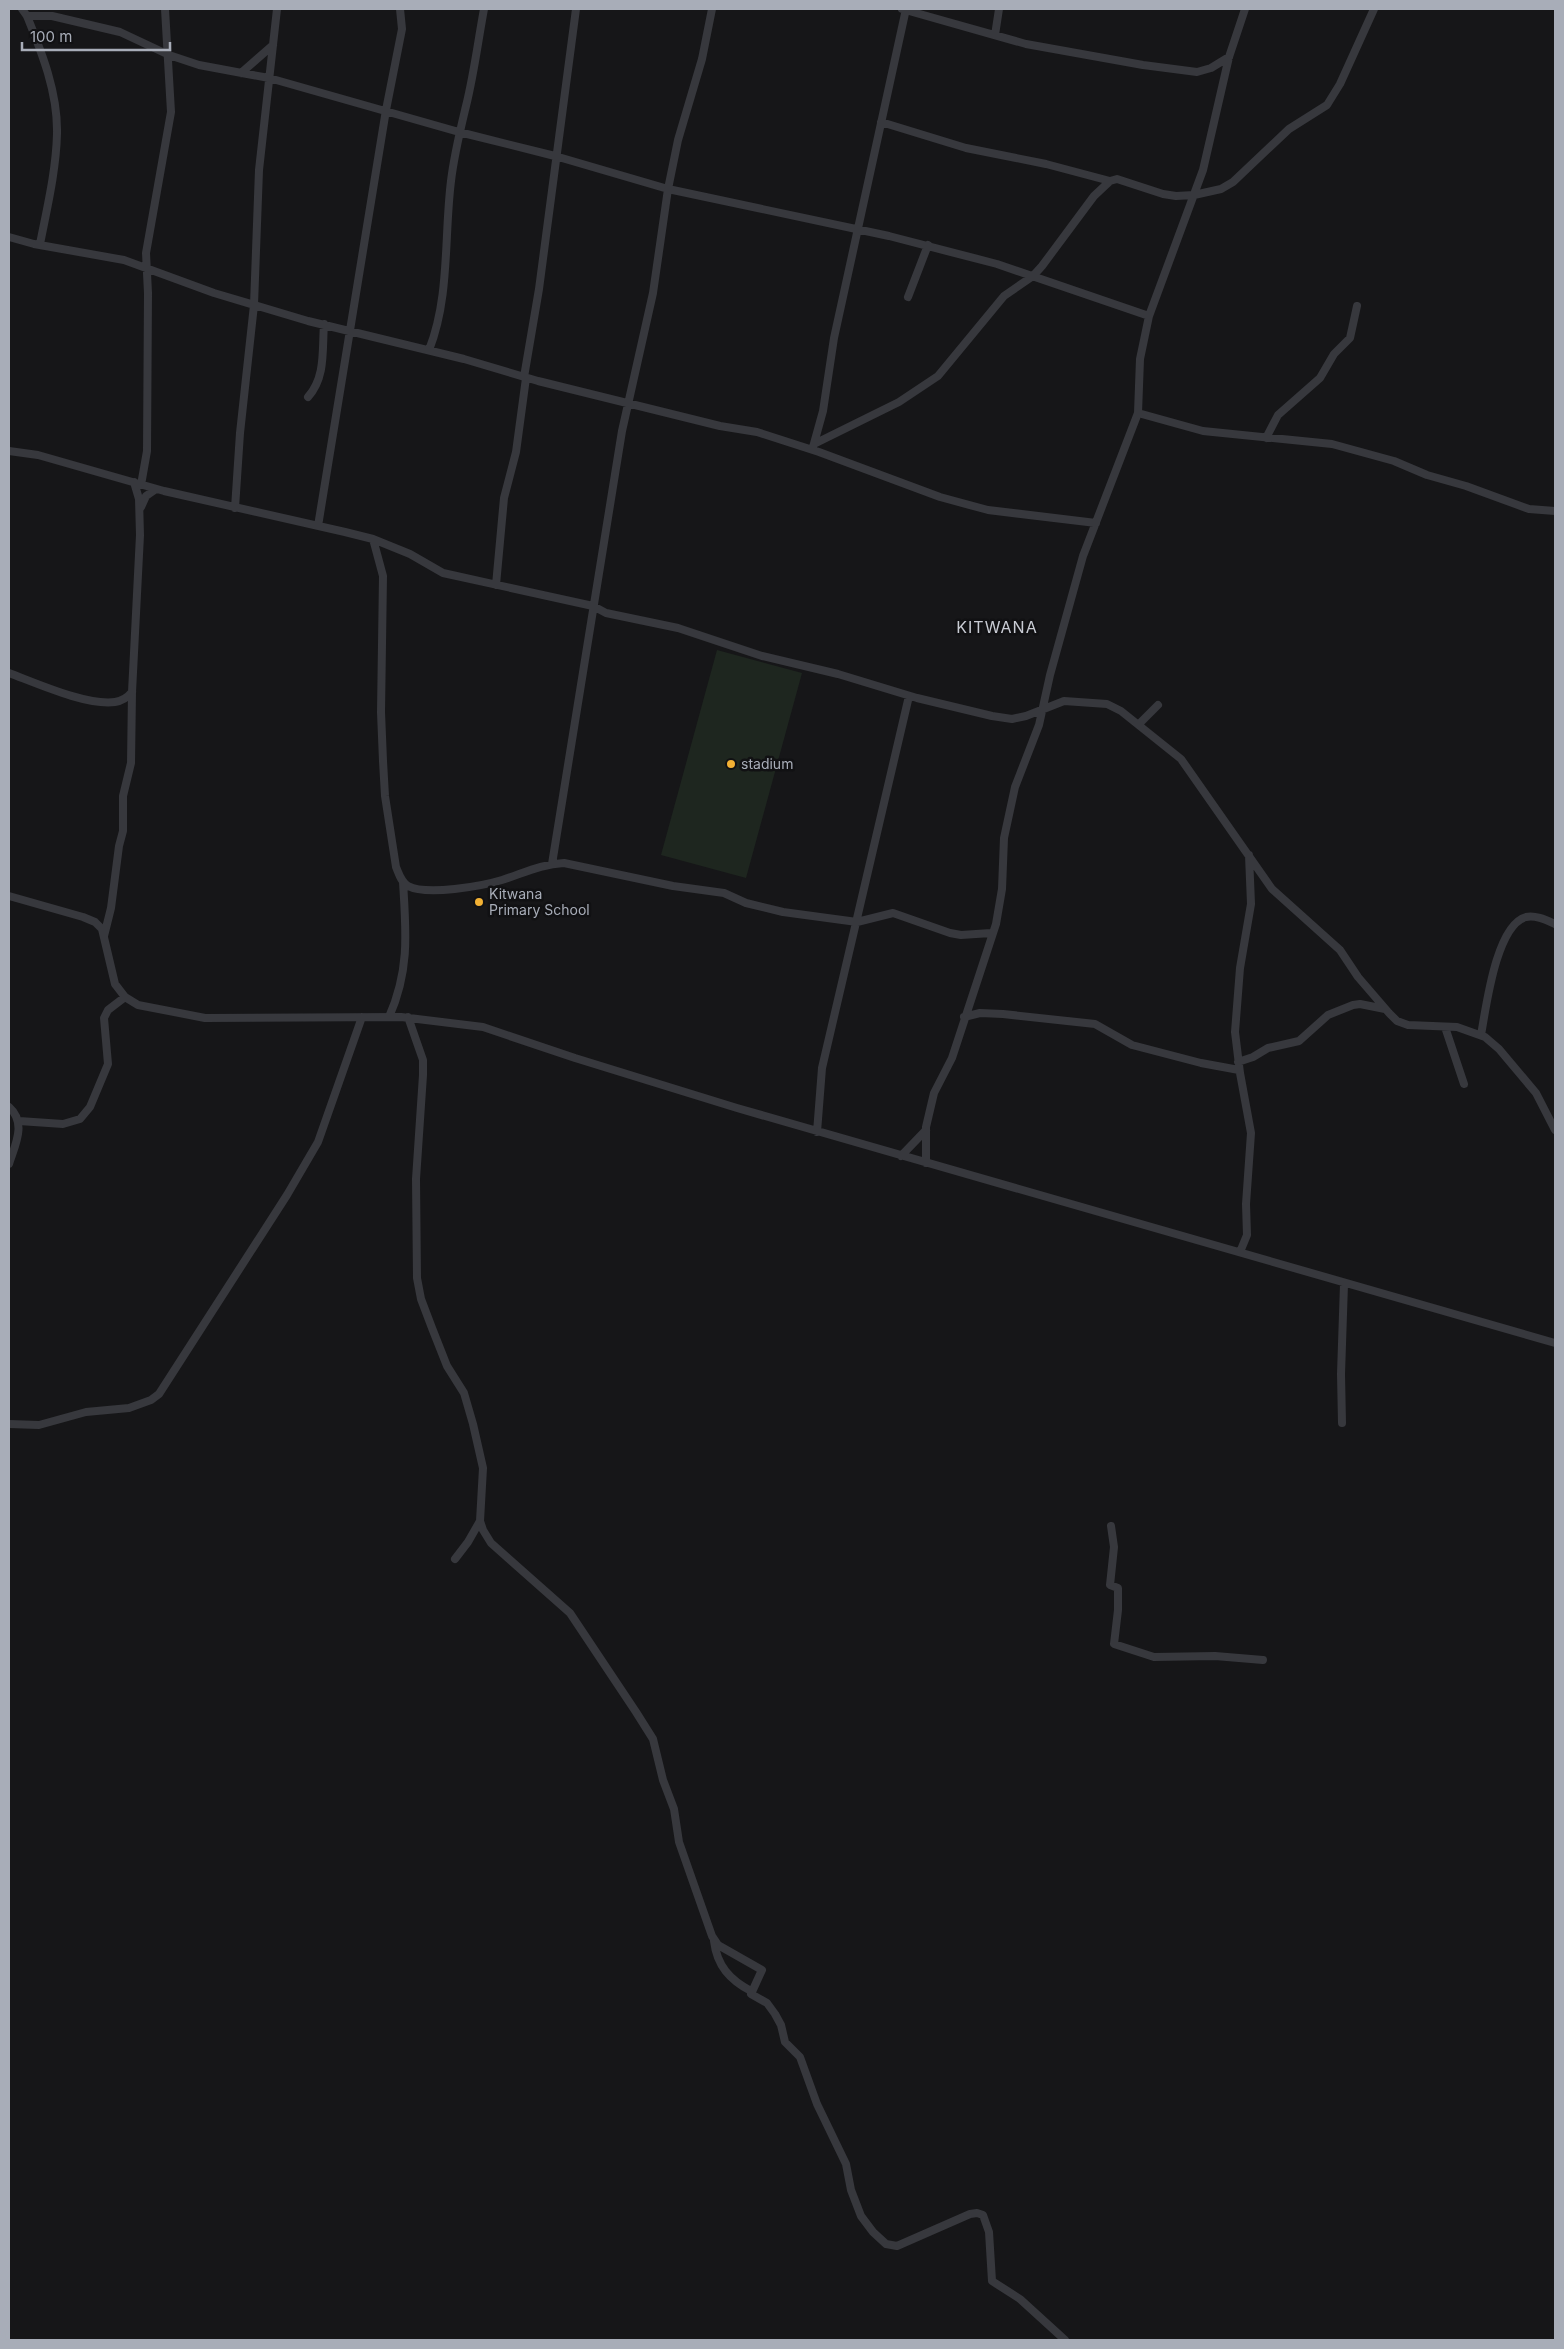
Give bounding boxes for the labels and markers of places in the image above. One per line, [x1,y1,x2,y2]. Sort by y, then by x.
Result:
place label: stadium [741,755,793,772]
marker: stadium [725,758,737,770]
place label: Kitwana Primary School [489,885,590,918]
marker: Kitwana Primary School [473,896,485,908]

